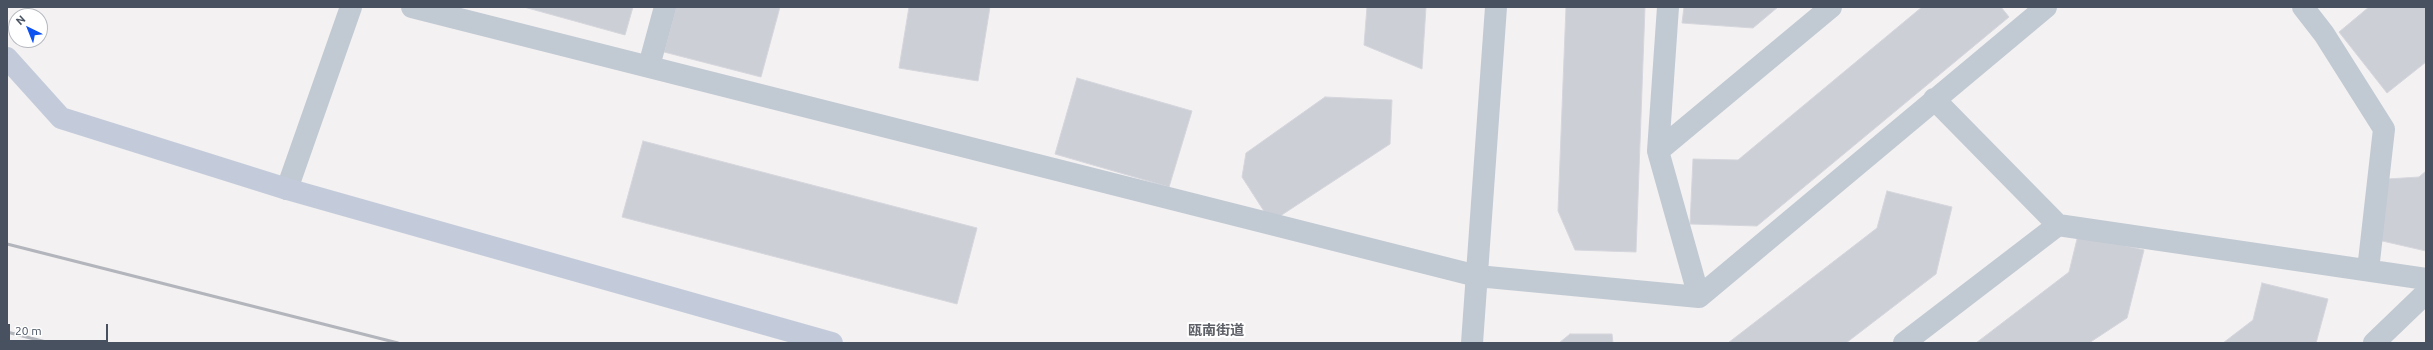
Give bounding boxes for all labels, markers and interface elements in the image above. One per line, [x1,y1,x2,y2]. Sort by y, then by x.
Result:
north arrow [8,8,48,48]
text: N [13,13,28,27]
scale bar [10,316,110,342]
district label: 瓯南街道 [1188,322,1244,338]
text: 20 m [15,324,42,337]

